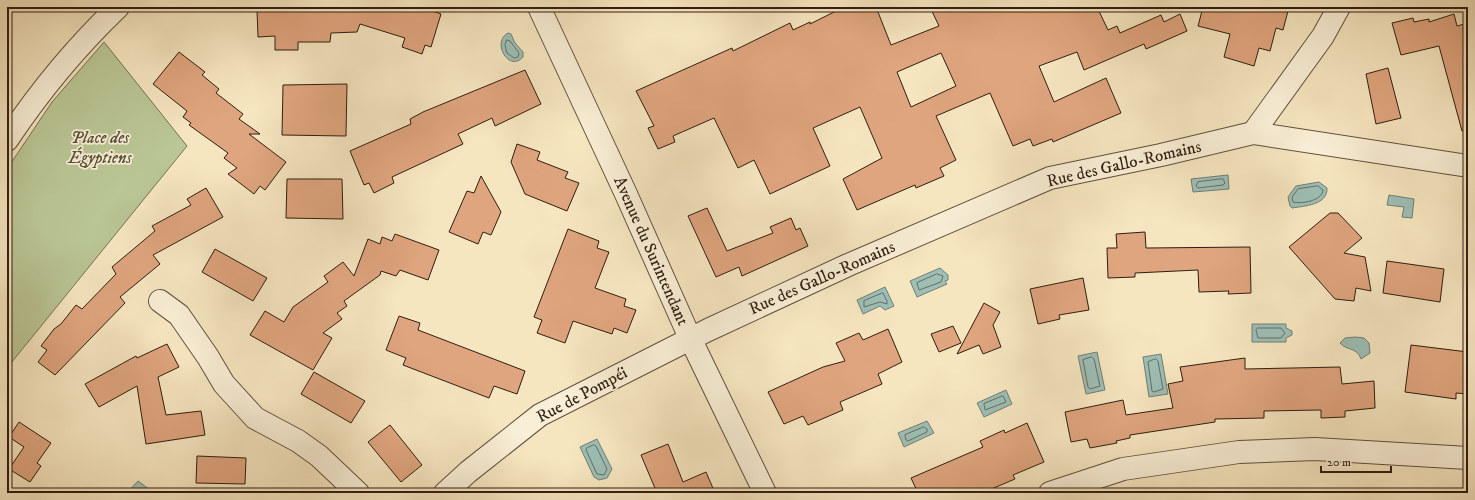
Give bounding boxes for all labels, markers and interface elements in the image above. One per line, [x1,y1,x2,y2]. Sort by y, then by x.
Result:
park label: Place des Égyptiens [67,127,132,169]
street label: Rue des Gallo-Romains [1045,135,1204,192]
street label: Avenue du Surintendant [608,173,694,329]
street label: Rue des Gallo-Romains [745,236,899,320]
street label: Rue de Pompéi [533,362,631,428]
scale bar [1321,448,1391,474]
text: 20 m [1327,455,1351,470]

